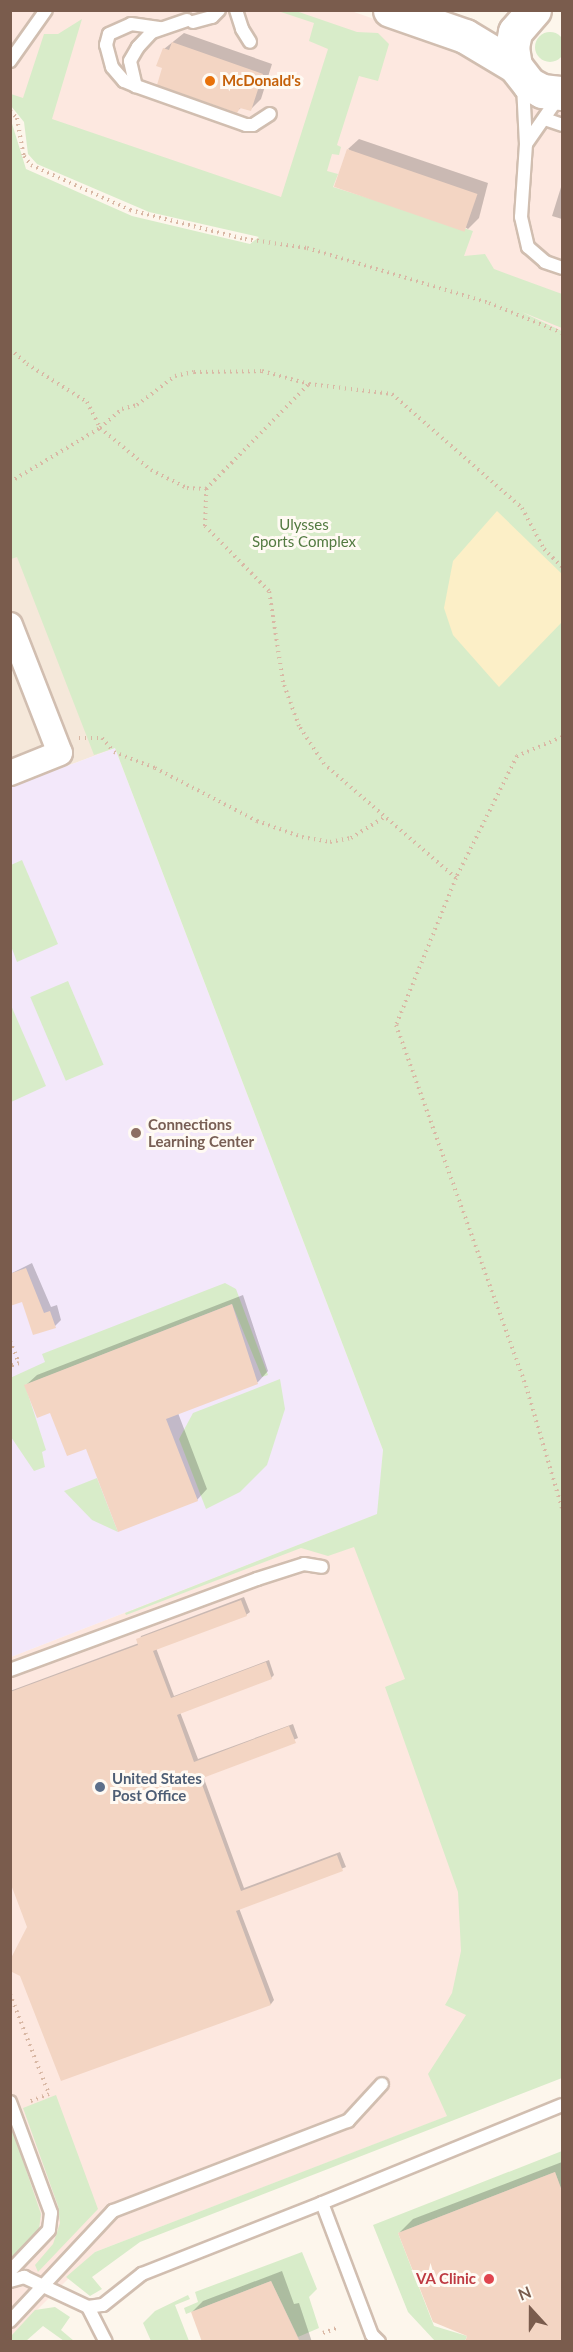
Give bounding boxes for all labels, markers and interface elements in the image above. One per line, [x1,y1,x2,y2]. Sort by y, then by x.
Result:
place label: McDonald's [222,72,301,90]
marker: McDonald's [203,74,217,88]
park label: Ulysses Sports Complex [252,515,356,550]
place label: Connections Learning Center [148,1115,254,1150]
marker: Connections Learning Center [129,1126,143,1140]
place label: United States Post Office [112,1769,202,1804]
marker: United States Post Office [93,1780,107,1794]
place label: VA Clinic [415,2270,476,2288]
marker: VA Clinic [480,2270,498,2288]
north arrow [501,2280,561,2340]
text: N [515,2282,534,2304]

